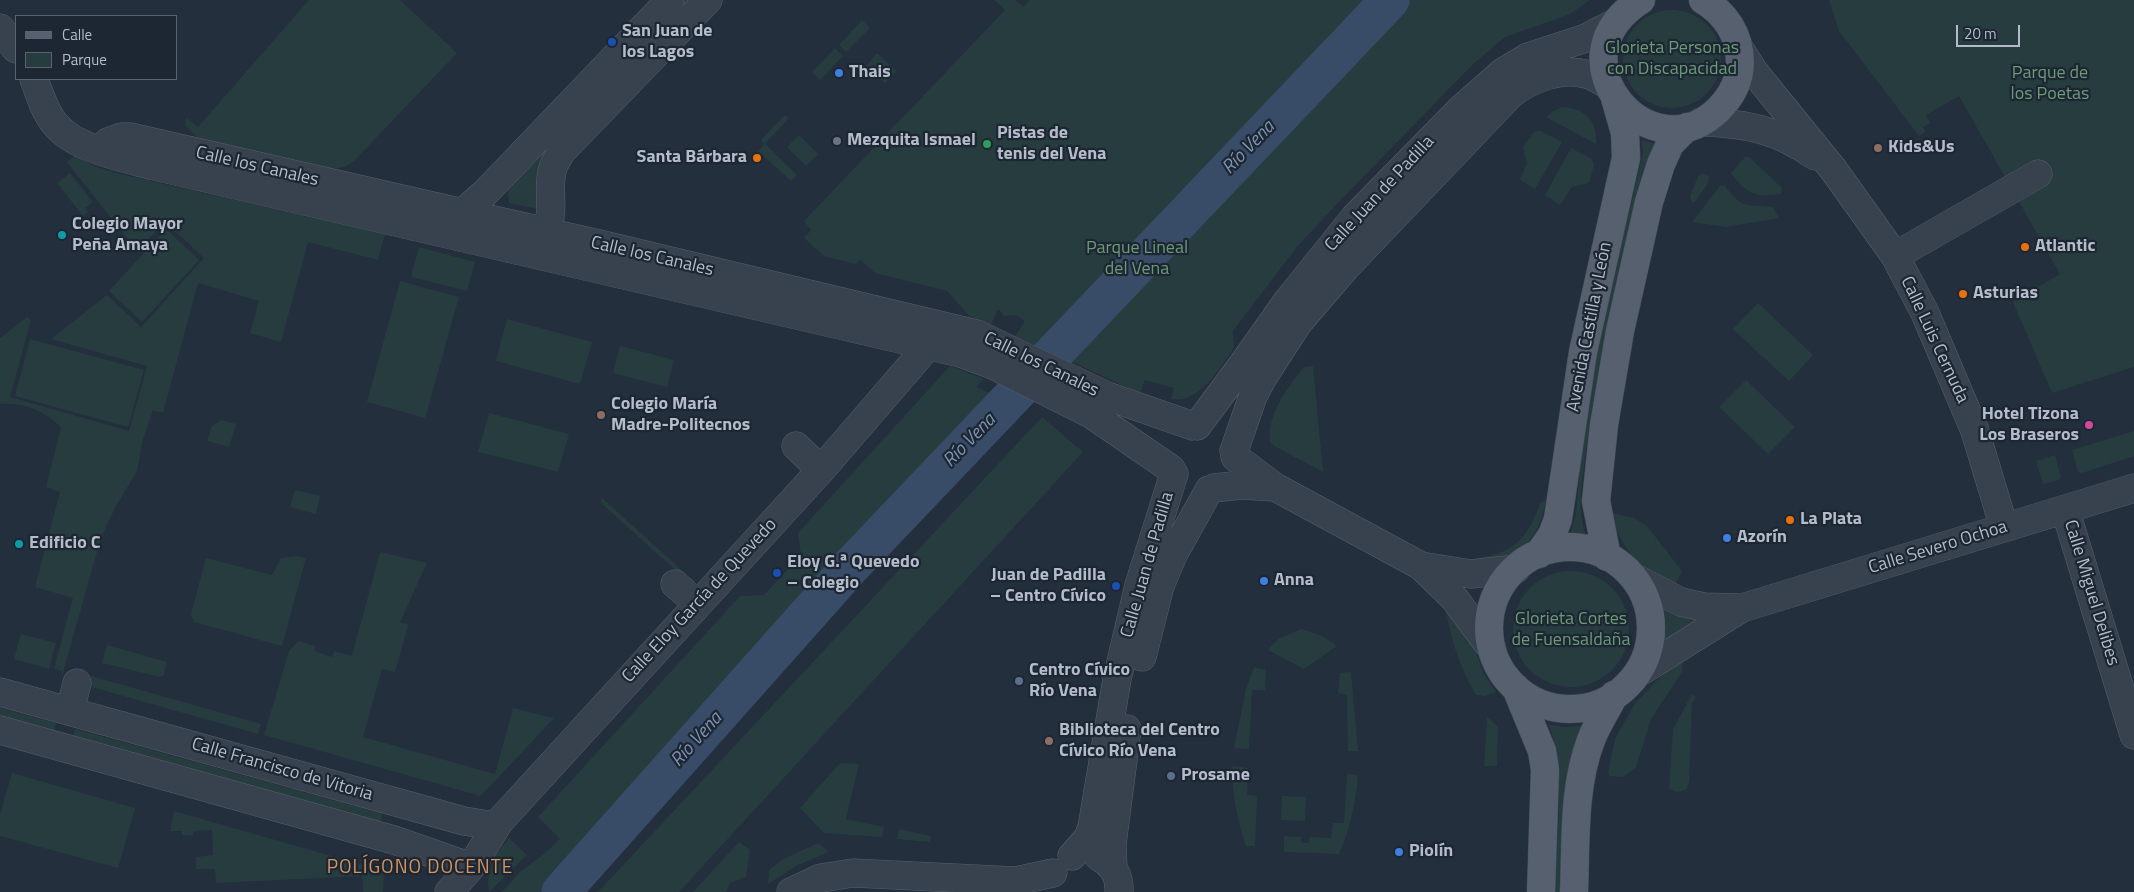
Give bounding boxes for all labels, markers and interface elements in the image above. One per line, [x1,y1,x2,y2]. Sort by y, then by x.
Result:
legend [15,15,178,80]
scale bar [1959,15,2023,47]
place label: San Juan de los Lagos [622,21,712,64]
text: 20 m [1964,22,1997,45]
text: Calle [62,23,92,46]
marker: San Juan de los Lagos [606,36,618,48]
park label: Glorieta Personas con Discapacidad [1605,38,1739,80]
text: Parque [62,48,107,71]
place label: Thais [849,62,891,84]
park label: Parque de los Poetas [2011,63,2089,106]
marker: Thais [833,67,845,79]
water label: Río Vena [1218,116,1280,180]
place label: Pistas de tenis del Vena [997,123,1106,166]
place label: Mezquita Ismael [847,130,976,152]
street label: Calle Juan de Padilla [1321,132,1439,256]
marker: Mezquita Ismael [831,135,843,147]
place label: Kids&Us [1888,137,1954,159]
marker: Pistas de tenis del Vena [981,138,993,150]
street label: Calle los Canales [194,142,320,192]
marker: Kids&Us [1872,142,1884,154]
place label: Santa Bárbara [637,147,747,169]
marker: Santa Bárbara [751,152,763,164]
place label: Colegio Mayor Peña Amaya [72,214,183,256]
marker: Colegio Mayor Peña Amaya [56,229,68,241]
street label: Calle los Canales [589,232,715,282]
place label: Atlantic [2035,236,2095,258]
park label: Parque Lineal del Vena [1086,238,1188,280]
street label: Avenida Castilla y León [1563,240,1617,414]
marker: Atlantic [2019,241,2031,253]
street label: Calle Luis Cernuda [1895,273,1973,407]
place label: Asturias [1973,283,2038,305]
marker: Asturias [1957,288,1969,300]
street label: Calle los Canales [980,328,1102,402]
place label: Colegio María Madre-Politecnos [611,394,750,436]
place label: Hotel Tizona Los Braseros [1979,404,2079,446]
marker: Colegio María Madre-Politecnos [595,409,607,421]
water label: Río Vena [939,409,1001,473]
marker: Hotel Tizona Los Braseros [2083,419,2095,431]
street label: Calle Juan de Padilla [1117,490,1179,640]
place label: La Plata [1800,509,1862,531]
street label: Calle Eloy García de Quevedo [618,514,782,688]
marker: La Plata [1784,514,1796,526]
street label: Calle Severo Ochoa [1866,517,2010,579]
street label: Calle Miguel Delibes [2059,518,2123,668]
place label: Azorín [1737,527,1787,549]
marker: Azorín [1721,532,1733,544]
place label: Edificio C [29,533,100,555]
marker: Edificio C [13,538,25,550]
place label: Eloy G.ª Quevedo – Colegio [787,552,919,594]
place label: Juan de Padilla – Centro Cívico [990,565,1106,608]
marker: Eloy G.ª Quevedo – Colegio [771,567,783,579]
place label: Anna [1274,570,1314,592]
marker: Anna [1258,575,1270,587]
marker: Juan de Padilla – Centro Cívico [1110,580,1122,592]
park label: Glorieta Cortes de Fuensaldaña [1512,609,1630,652]
place label: Centro Cívico Río Vena [1029,660,1130,702]
marker: Centro Cívico Río Vena [1013,675,1025,687]
water label: Río Vena [667,708,727,772]
place label: Biblioteca del Centro Cívico Río Vena [1059,720,1220,762]
street label: Calle Francisco de Vitoria [189,734,375,806]
marker: Biblioteca del Centro Cívico Río Vena [1043,735,1055,747]
place label: Prosame [1181,765,1250,787]
marker: Prosame [1165,770,1177,782]
place label: Piolín [1409,841,1453,863]
marker: Piolín [1393,846,1405,858]
district label: POLÍGONO DOCENTE [325,857,515,879]

